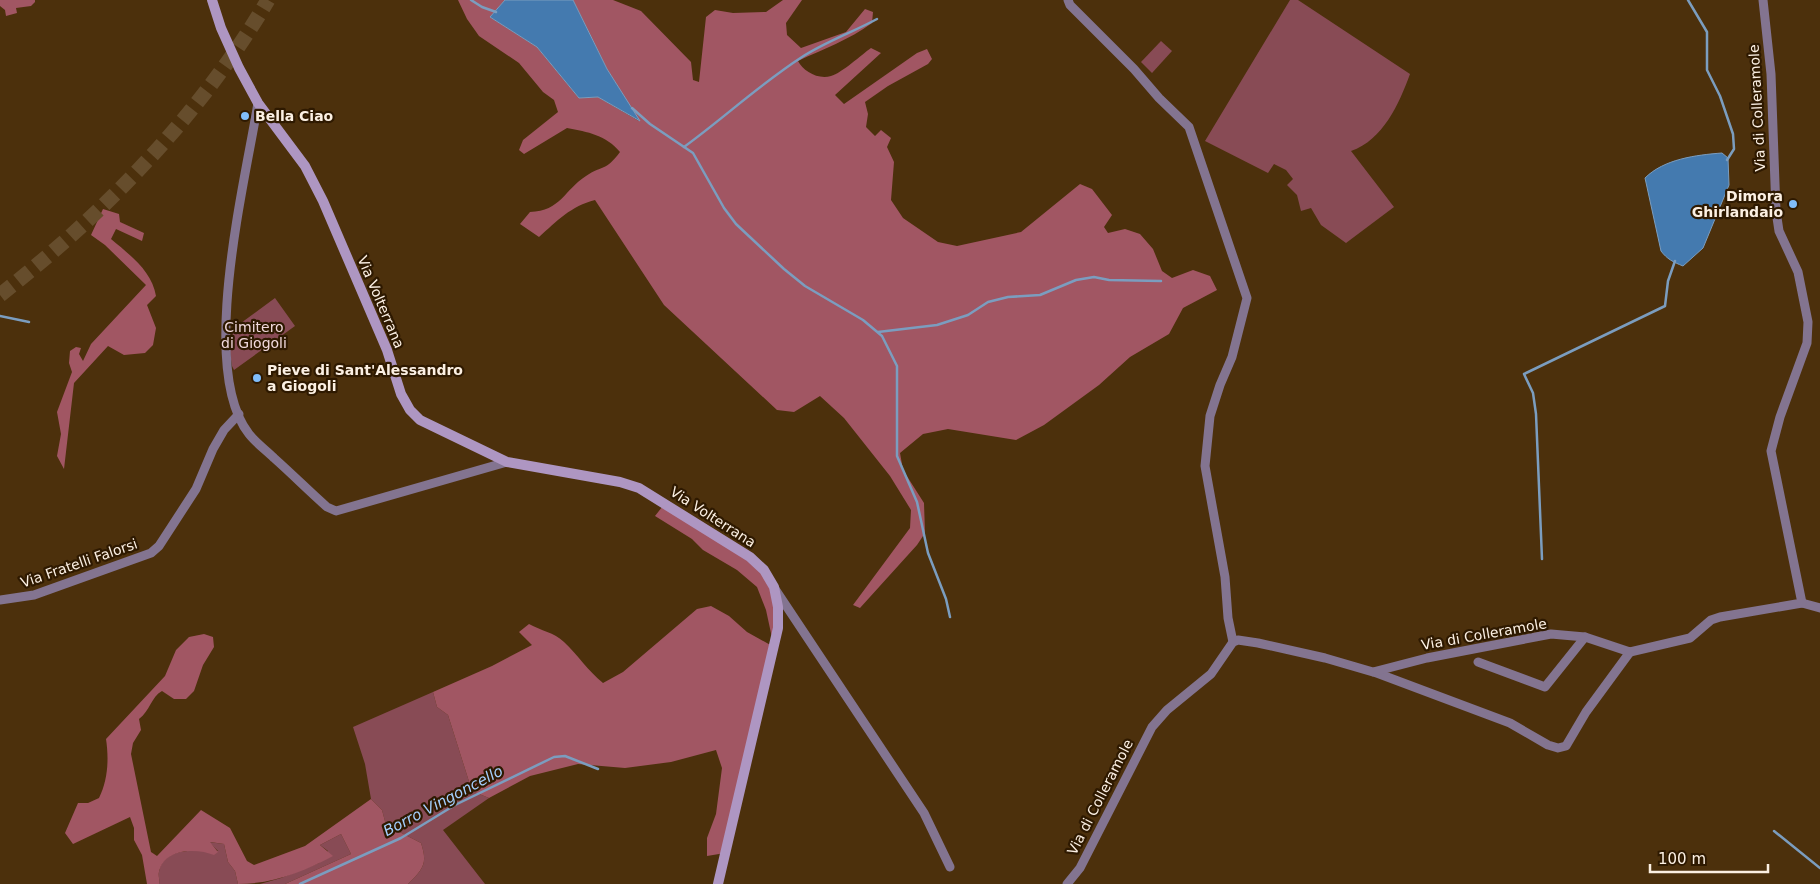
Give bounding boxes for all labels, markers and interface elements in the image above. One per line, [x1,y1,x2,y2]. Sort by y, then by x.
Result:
street label: Via di Colleramole [1746,44,1768,172]
place label: Bella Ciao [255,108,334,124]
marker: Bella Ciao [239,110,251,122]
place label: Dimora Ghirlandaio [1692,188,1783,220]
marker: Dimora Ghirlandaio [1787,198,1799,210]
street label: Via Volterrana [354,254,408,350]
park label: Cimitero di Giogoli [221,319,287,351]
place label: Pieve di Sant'Alessandro a Giogoli [267,362,463,394]
marker: Pieve di Sant'Alessandro a Giogoli [251,372,263,384]
street label: Via Volterrana [667,483,759,551]
street label: Via Fratelli Falorsi [18,535,140,591]
street label: Via di Colleramole [1420,615,1548,653]
street label: Via di Colleramole [1064,737,1136,857]
water label: Borro Vingoncello [380,762,506,840]
scale bar [1650,842,1768,874]
text: 100 m [1658,850,1706,868]

